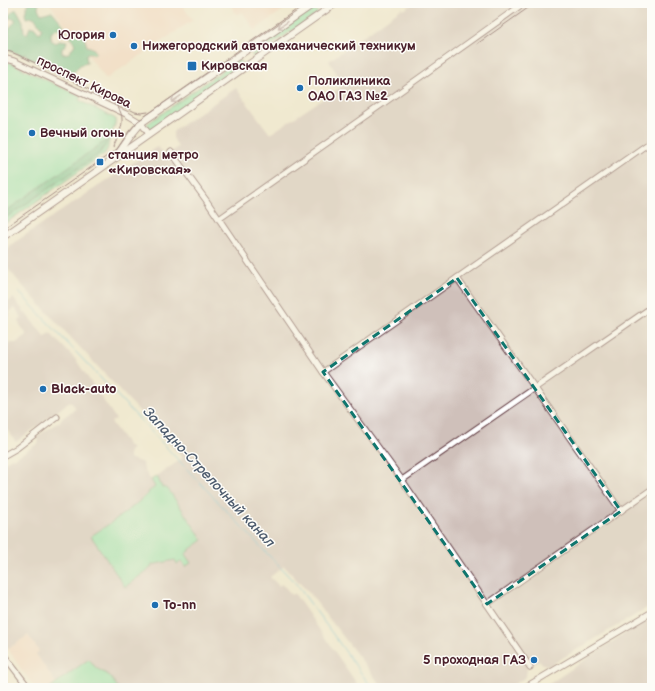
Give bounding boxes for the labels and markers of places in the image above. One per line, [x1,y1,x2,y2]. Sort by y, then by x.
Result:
place label: Югория [58,27,105,43]
marker: Югория [108,30,118,40]
place label: Нижегородский автомеханический техникум [142,38,416,54]
marker: Нижегородский автомеханический техникум [129,41,139,51]
place label: Кировская [201,58,267,74]
marker: Кировская [186,60,198,72]
place label: Поликлиника ОАО ГАЗ №2 [308,73,391,104]
marker: Поликлиника ОАО ГАЗ №2 [295,83,305,93]
place label: Вечный огонь [40,125,124,141]
marker: Вечный огонь [27,128,37,138]
place label: станция метро «Кировская» [108,147,199,178]
marker: станция метро «Кировская» [95,157,105,167]
place label: Black-auto [51,381,116,397]
marker: Black-auto [38,384,48,394]
place label: To-nn [163,597,196,613]
marker: To-nn [150,600,160,610]
place label: 5 проходная ГАЗ [423,652,526,668]
marker: 5 проходная ГАЗ [529,655,539,665]

